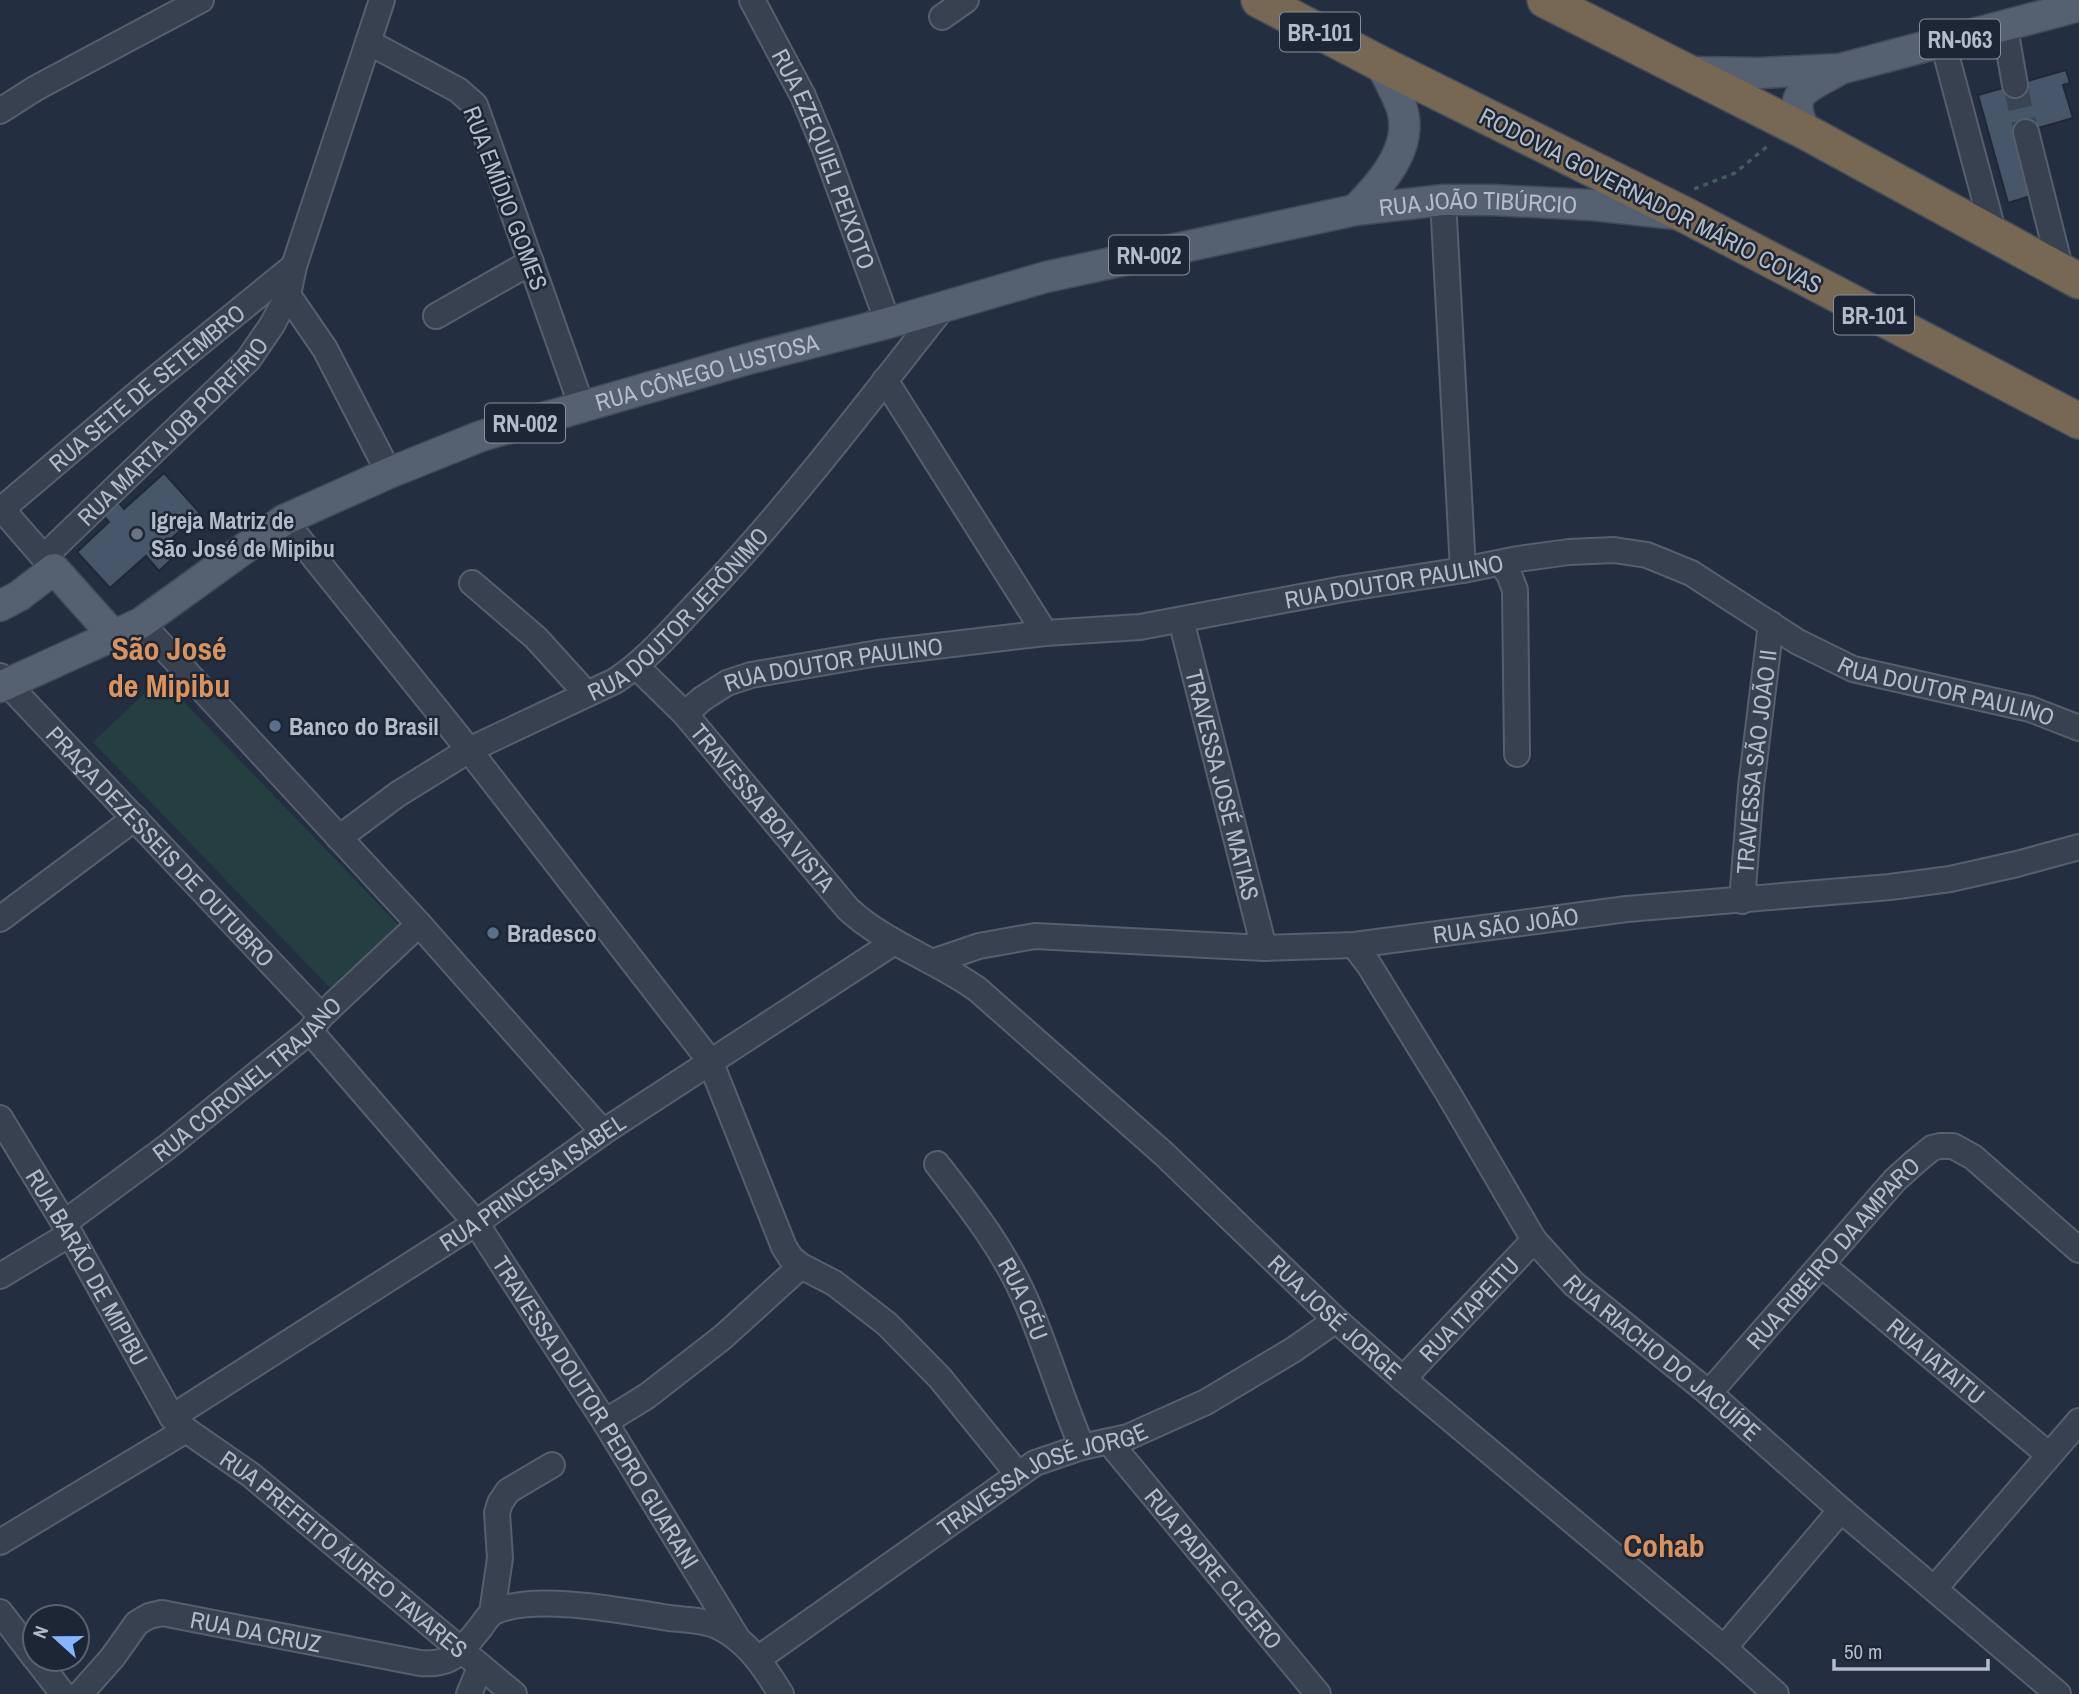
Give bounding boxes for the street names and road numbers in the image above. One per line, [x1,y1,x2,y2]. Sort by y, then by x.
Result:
road number: BR-101 [1280,12,1360,52]
road number: RN-063 [1920,20,2000,58]
street label: RUA EZEQUIEL PEIXOTO [765,43,883,273]
street label: RODOVIA GOVERNADOR MÁRIO COVAS [1474,99,1828,301]
street label: RUA EMÍDIO GOMES [456,101,556,295]
street label: RUA JOÃO TIBÚRCIO [1377,183,1578,223]
road number: RN-002 [1109,236,1189,274]
street label: RUA SETE DE SETEMBRO [42,296,252,479]
road number: BR-101 [1834,296,1914,334]
street label: RUA CÔNEGO LUSTOSA [591,325,823,418]
street label: RUA MARTA JOB PORFÍRIO [70,331,275,533]
road number: RN-002 [485,404,565,442]
street label: RUA DOUTOR JERÔNIMO [582,520,775,708]
street label: RUA DOUTOR PAULINO [1282,546,1506,616]
street label: RUA DOUTOR PAULINO [720,629,945,699]
street label: TRAVESSA SÃO JOÃO II [1728,648,1784,875]
street label: RUA DOUTOR PAULINO [1833,648,2059,733]
street label: TRAVESSA JOSÉ MATIAS [1178,666,1267,904]
street label: TRAVESSA BOA VISTA [684,717,843,899]
street label: PRAÇA DEZESSEIS DE OUTUBRO [39,719,282,973]
street label: RUA SÃO JOÃO [1431,900,1581,950]
street label: RUA CORONEL TRAJANO [146,989,348,1169]
street label: RUA PRINCESA ISABEL [433,1106,631,1258]
street label: RUA RIBEIRO DA AMPARO [1739,1150,1926,1356]
street label: RUA BARÃO DE MIPIBU [19,1163,156,1371]
street label: RUA JOSÉ JORGE [1261,1247,1408,1387]
street label: TRAVESSA DOUTOR PEDRO GUARANI [486,1250,707,1574]
street label: RUA ITAPEITU [1412,1250,1526,1369]
street label: RUA CÉU [991,1252,1056,1345]
street label: RUA RIACHO DO JACUÍPE [1557,1267,1768,1448]
street label: RUA IATAITU [1881,1310,1992,1411]
street label: TRAVESSA JOSÉ JORGE [931,1414,1153,1543]
street label: RUA PREFEITO ÁUREO TAVARES [214,1443,475,1665]
street label: RUA PADRE CLCERO [1138,1481,1290,1656]
street label: RUA DA CRUZ [188,1603,324,1659]

